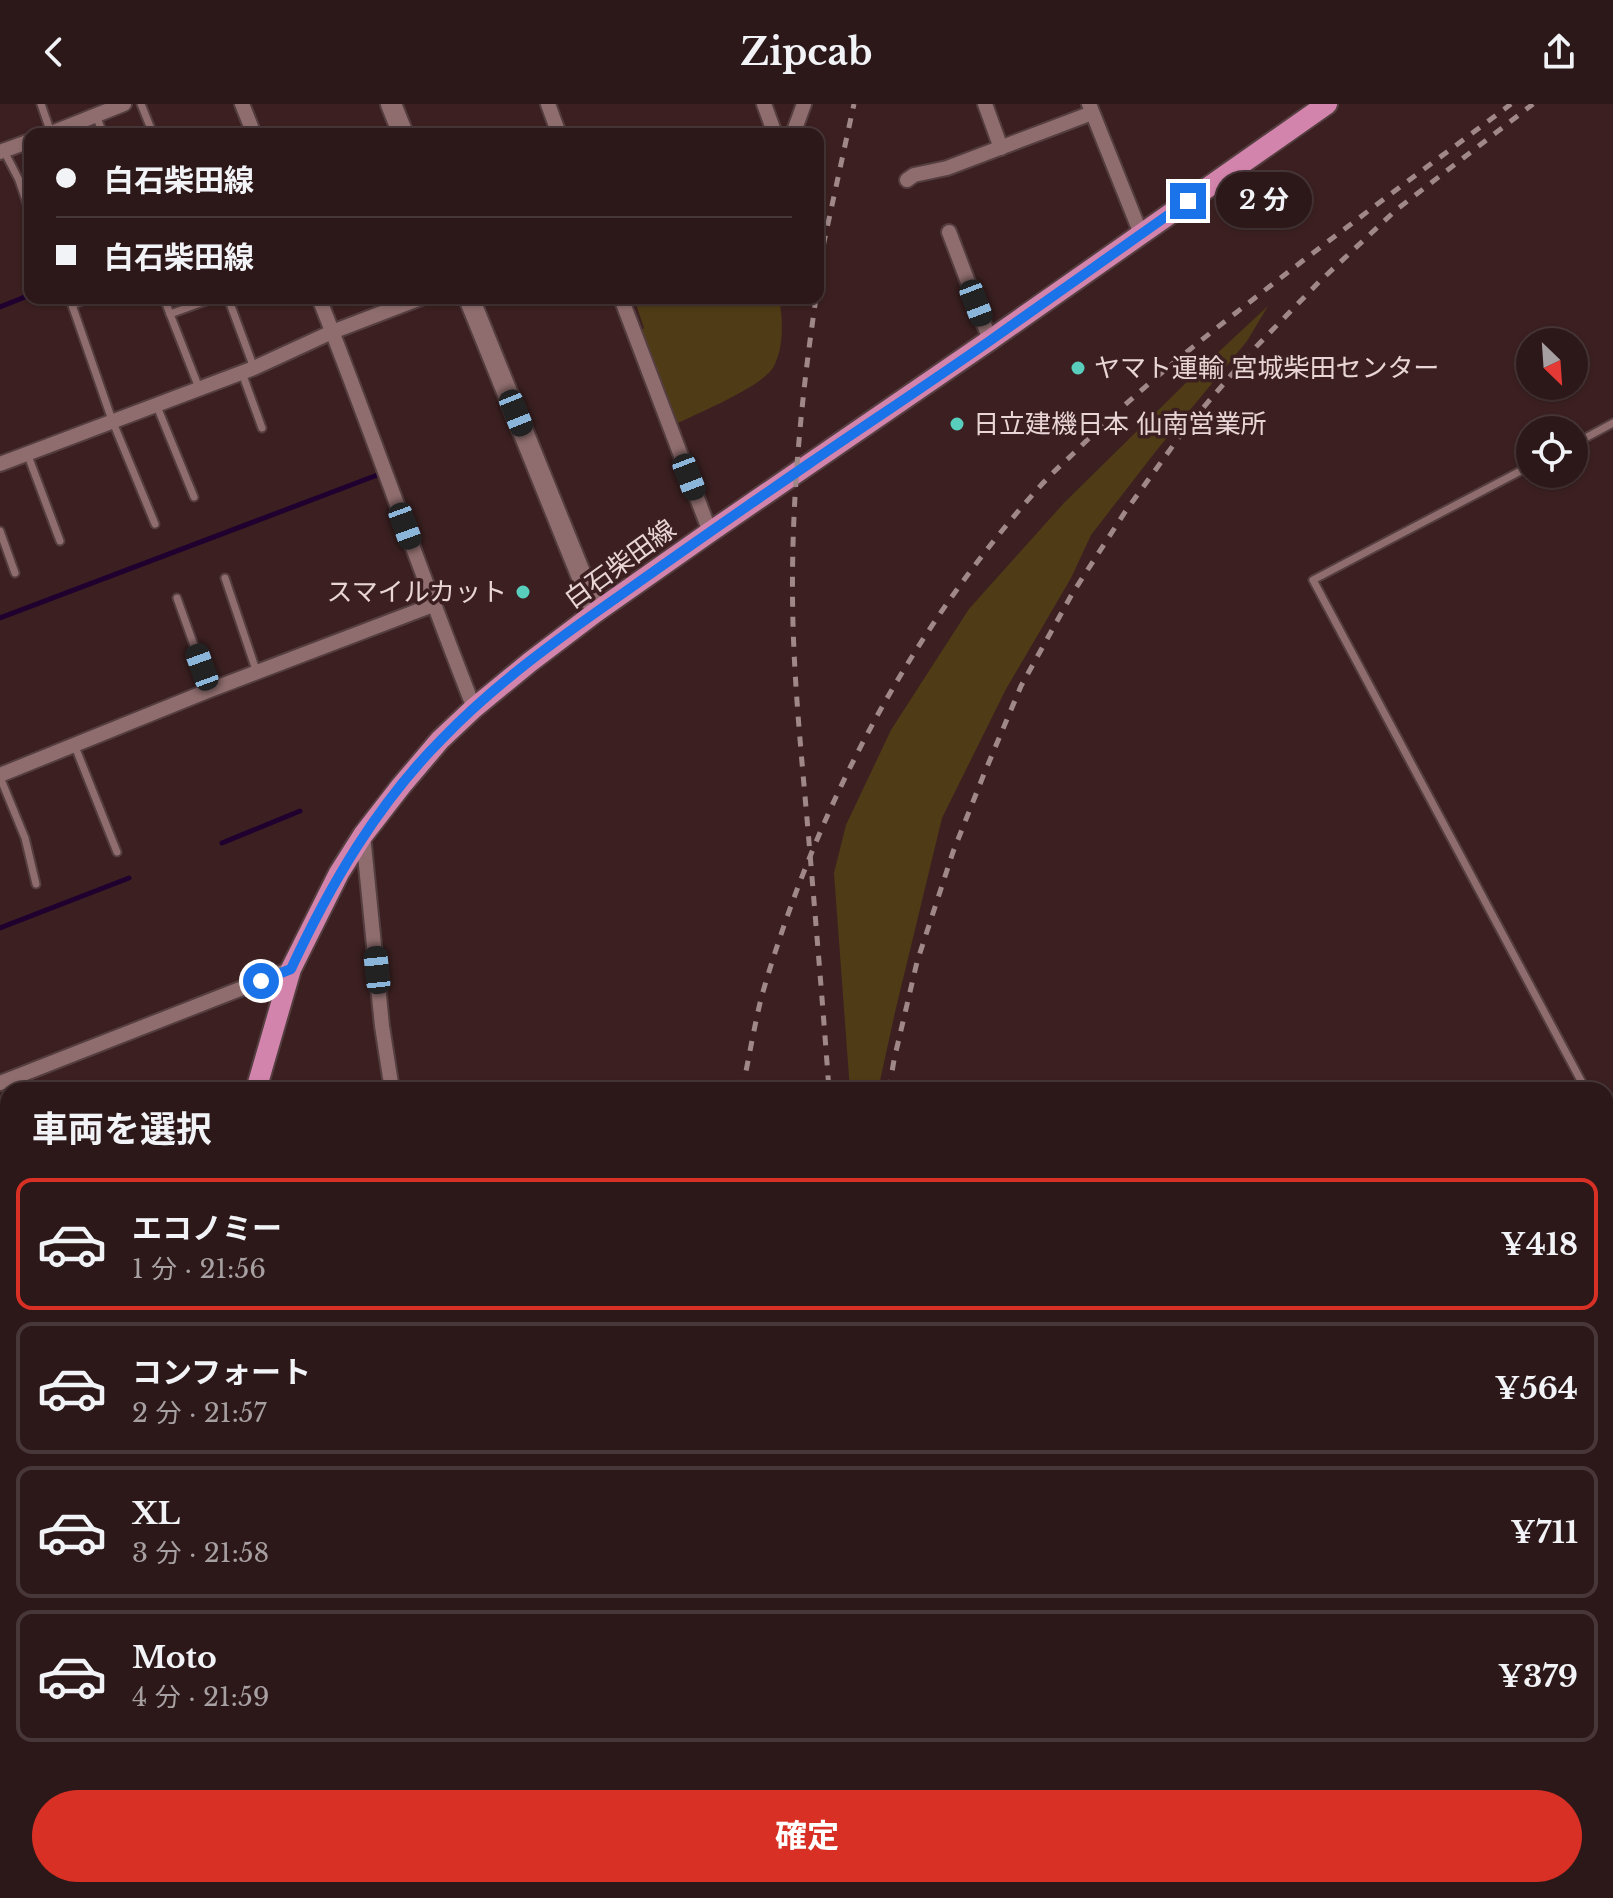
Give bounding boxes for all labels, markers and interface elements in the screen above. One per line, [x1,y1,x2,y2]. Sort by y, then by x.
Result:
icon: back [32,30,76,74]
text: Zipcab [740,30,873,75]
icon: share [1537,30,1581,74]
text: 白石柴田線 [104,162,254,199]
callout: 2 分 [1216,173,1312,229]
route end [1170,183,1206,219]
text: 2 分 [1239,184,1289,216]
text: 白石柴田線 [104,239,254,276]
car [956,276,996,330]
north arrow [1516,328,1588,400]
map controls [1516,328,1588,488]
place label: ヤマト運輸 宮城柴田センター [1094,352,1439,384]
marker: ヤマト運輸 宮城柴田センター [1069,359,1087,377]
car [496,386,536,440]
place label: 日立建機日本 仙南営業所 [973,408,1266,440]
marker: 日立建機日本 仙南営業所 [948,415,966,433]
button: locate [1516,416,1588,488]
car [669,450,709,504]
car [386,499,424,553]
street label: 白石柴田線 [558,513,682,615]
place label: スマイルカット [327,576,507,608]
marker: スマイルカット [514,583,532,601]
car [183,640,221,694]
car [363,945,391,995]
route start [243,963,279,999]
text: 車両を選択 [32,1107,212,1152]
icon: car [36,1208,108,1280]
text: エコノミー [132,1210,282,1247]
text: ¥418 [1500,1226,1578,1263]
text: 1 分 · 21:56 [132,1253,266,1285]
icon: car [36,1352,108,1424]
text: コンフォート [132,1354,311,1391]
text: ¥564 [1494,1370,1578,1407]
text: 2 分 · 21:57 [132,1397,267,1429]
text: XL [132,1495,180,1532]
icon: car [36,1496,108,1568]
text: ¥711 [1510,1514,1578,1551]
text: 3 分 · 21:58 [132,1537,269,1569]
text: Moto [132,1639,217,1676]
icon: car [36,1640,108,1712]
text: ¥379 [1498,1658,1578,1695]
text: 4 分 · 21:59 [132,1681,270,1713]
button: 確定 [32,1790,1582,1882]

